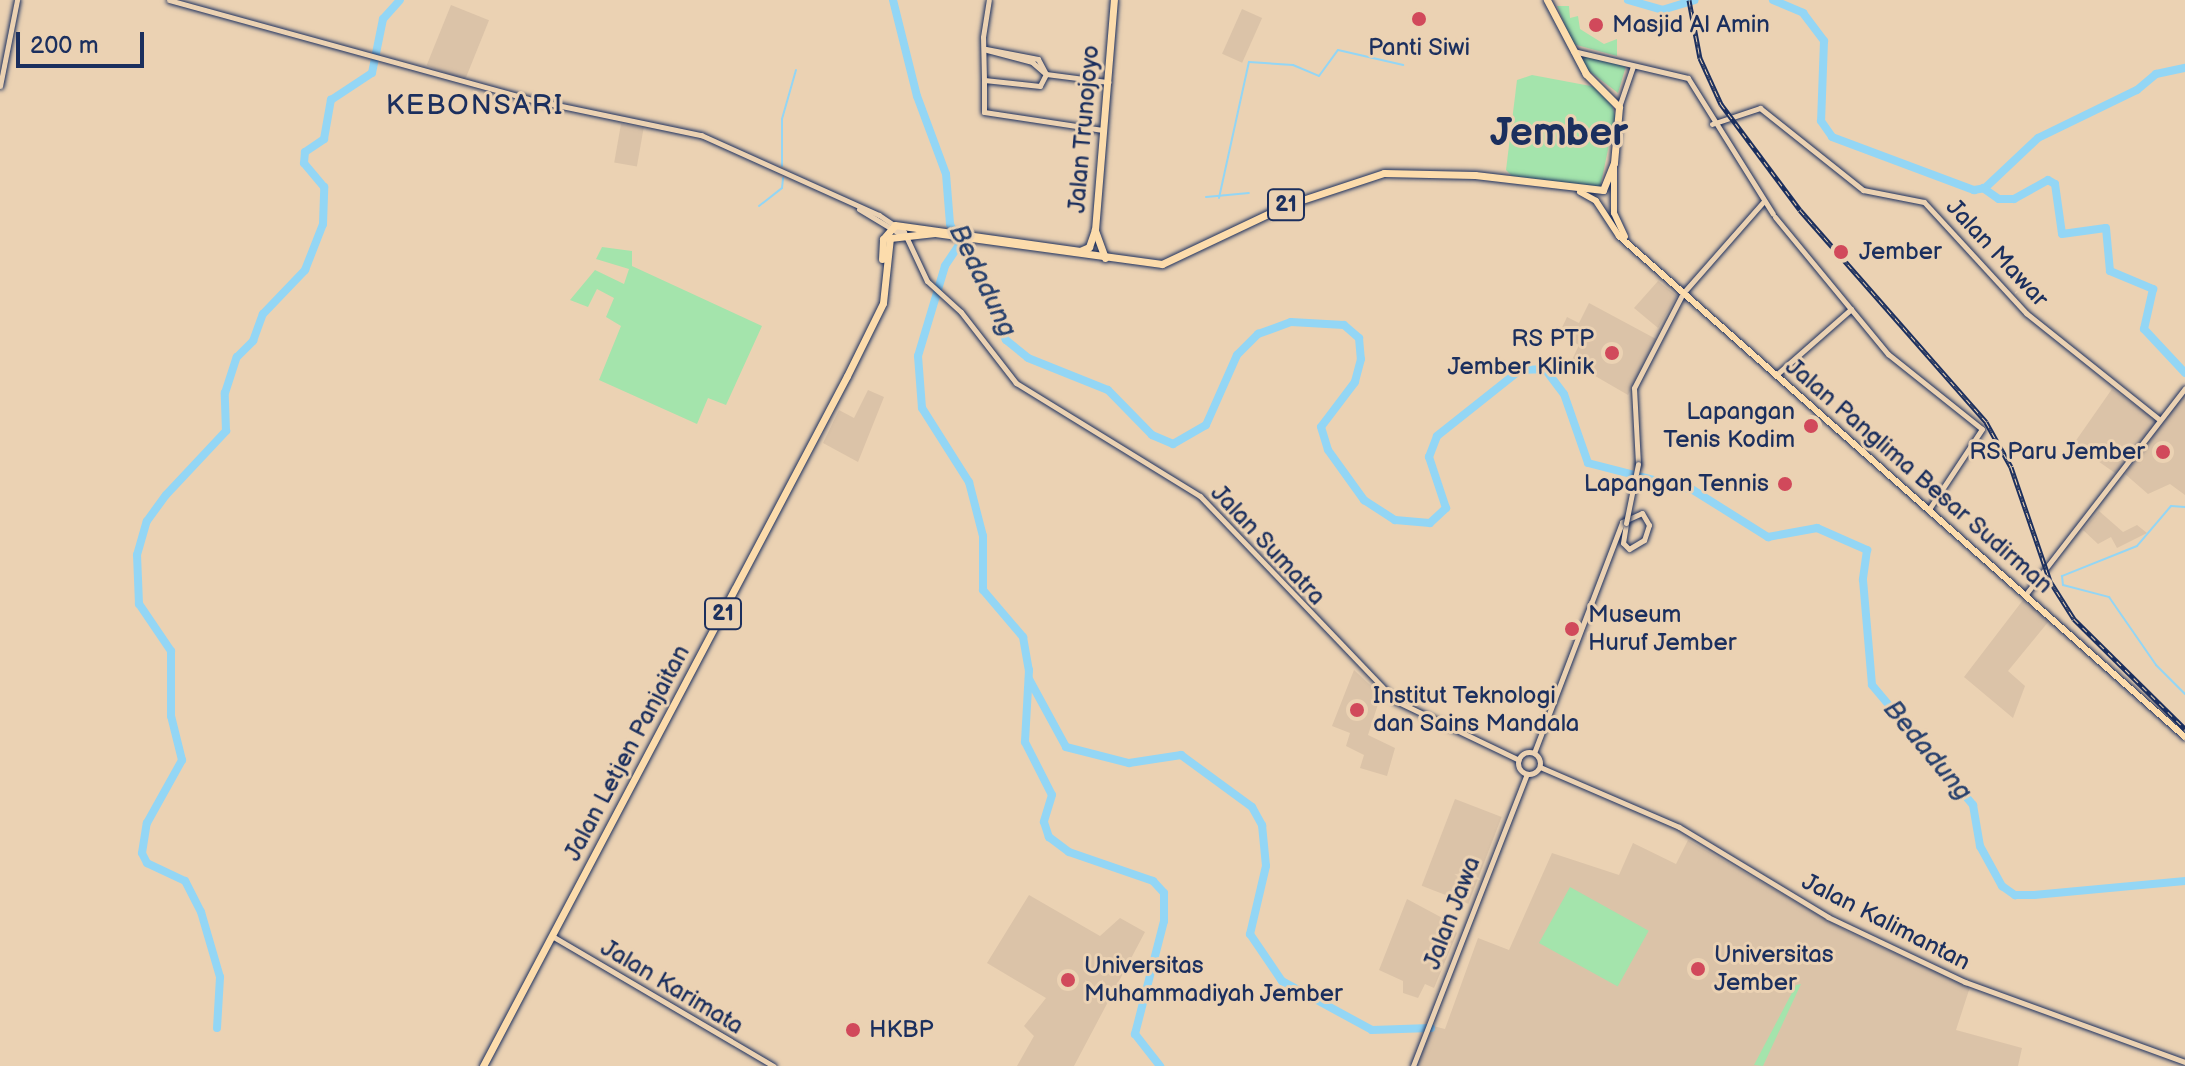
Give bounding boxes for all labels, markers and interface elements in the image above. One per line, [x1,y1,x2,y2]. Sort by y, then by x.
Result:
marker: Panti Siwi [1408,8,1430,30]
place label: Masjid Al Amin [1612,11,1770,39]
scale bar [20,16,148,66]
marker: Masjid Al Amin [1587,16,1605,34]
text: 200 m [30,31,99,60]
place label: Panti Siwi [1368,34,1470,62]
street label: Jalan Trunojoyo [1062,43,1106,215]
district label: KEBONSARI [386,89,564,123]
district label: Jember [1490,109,1628,157]
road number: 21 [1266,187,1306,223]
street label: Jalan Mawar [1940,193,2054,313]
water label: Bedadung [941,220,1023,342]
place label: Jember [1859,238,1942,266]
marker: Jember [1830,241,1852,263]
place label: RS PTP Jember Klinik [1447,325,1594,381]
marker: RS PTP Jember Klinik [1601,342,1623,364]
street label: Jalan Panglima Besar Sudirman [1780,352,2058,600]
place label: Lapangan Tenis Kodim [1663,398,1795,454]
marker: Lapangan Tenis Kodim [1802,417,1820,435]
place label: RS Paru Jember [1968,438,2145,466]
marker: RS Paru Jember [2152,441,2174,463]
place label: Lapangan Tennis [1583,470,1769,498]
marker: Lapangan Tennis [1776,475,1794,493]
street label: Jalan Sumatra [1205,479,1331,611]
road number: 21 [703,596,743,632]
place label: Museum Huruf Jember [1588,601,1738,657]
marker: Museum Huruf Jember [1563,620,1581,638]
street label: Jalan Letjen Panjaitan [558,640,696,866]
place label: Institut Teknologi dan Sains Mandala [1373,682,1580,738]
water label: Bedadung [1876,695,1978,807]
marker: Institut Teknologi dan Sains Mandala [1348,701,1366,719]
street label: Jalan Jawa [1417,852,1487,974]
street label: Jalan Kalimantan [1797,867,1975,977]
street label: Jalan Karimata [596,933,748,1041]
place label: Universitas Jember [1714,941,1834,997]
place label: Universitas Muhammadiyah Jember [1084,952,1344,1008]
marker: Universitas Jember [1689,960,1707,978]
marker: Universitas Muhammadiyah Jember [1059,971,1077,989]
place label: HKBP [869,1016,934,1044]
marker: HKBP [844,1021,862,1039]

